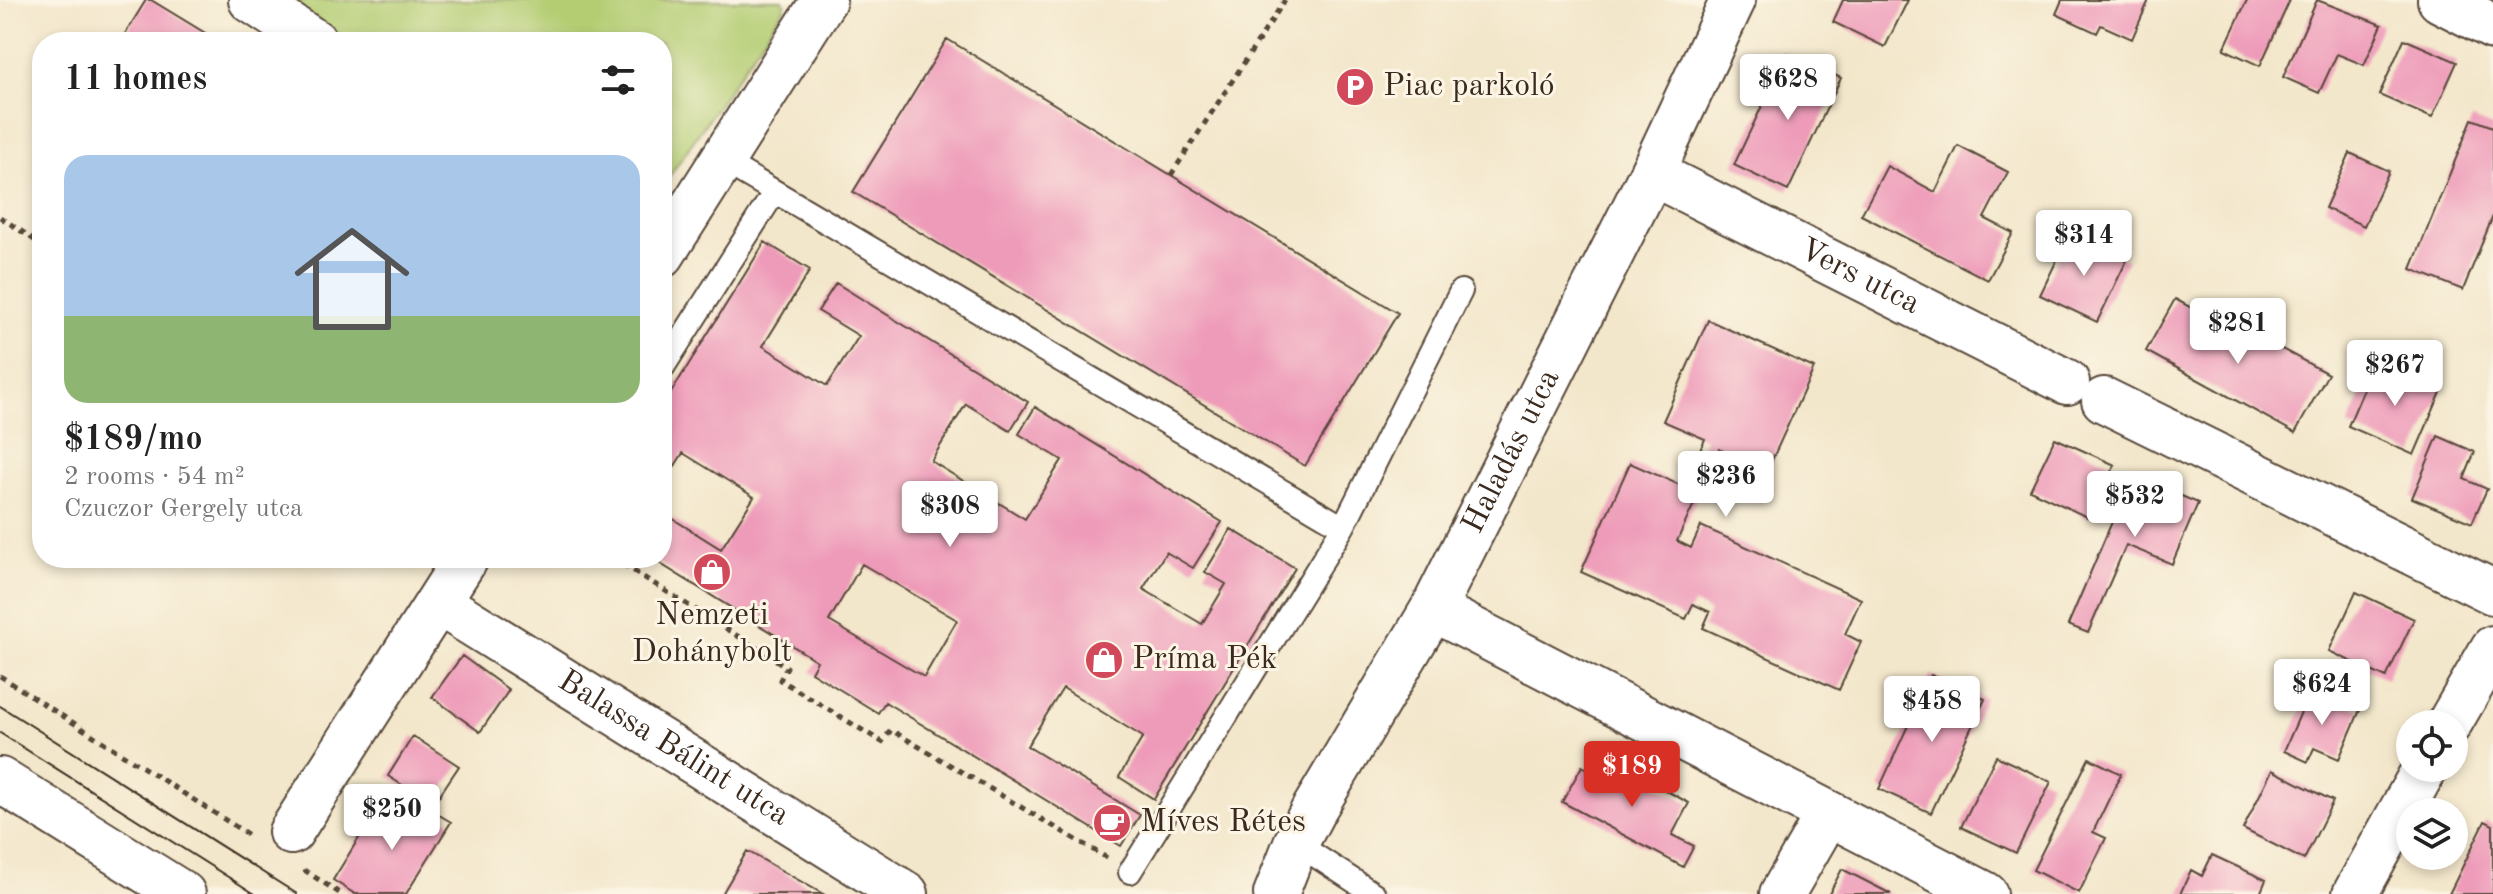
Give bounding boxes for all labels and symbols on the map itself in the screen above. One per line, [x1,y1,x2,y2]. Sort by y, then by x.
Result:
pin: $628 [1741,54,1835,122]
parking icon: Piac parkoló [1334,66,1376,108]
place label: Piac parkoló [1383,71,1555,103]
pin: $314 [2037,210,2131,278]
street label: Vers utca [1794,234,1925,321]
pin: $281 [2191,298,2285,366]
pin: $267 [2348,340,2442,408]
street label: Haladás utca [1458,364,1567,539]
pin: $236 [1679,451,1773,519]
pin: $532 [2088,471,2182,539]
pin: $308 [903,481,997,549]
shop icon: Nemzeti Dohánybolt [691,551,733,593]
place label: Nemzeti Dohánybolt [632,600,792,669]
shop icon: Príma Pék [1083,639,1125,681]
place label: Príma Pék [1132,644,1277,676]
pin: $624 [2275,659,2369,727]
street label: Balassa Bálint utca [552,665,795,833]
pin: $458 [1885,676,1979,744]
pin: $189 [1585,741,1679,809]
pin: $250 [345,784,439,852]
cafe icon: Míves Rétes [1091,802,1133,844]
place label: Míves Rétes [1140,807,1306,839]

